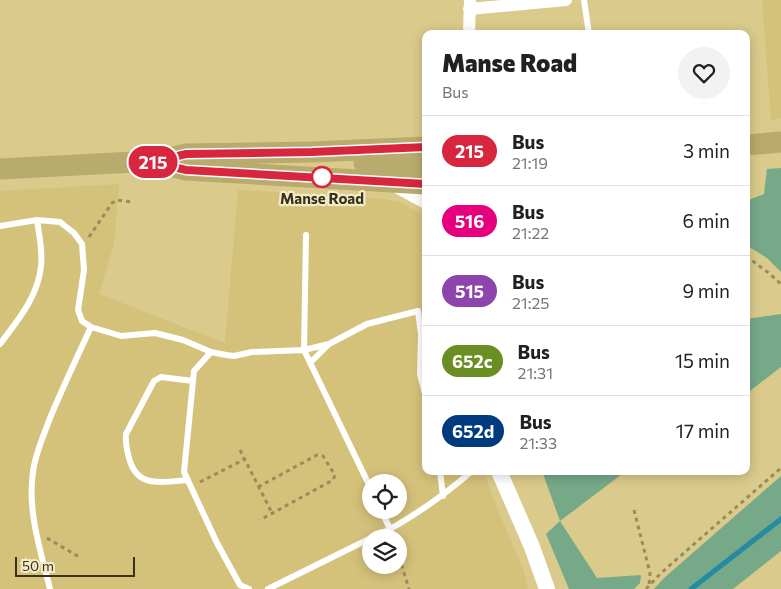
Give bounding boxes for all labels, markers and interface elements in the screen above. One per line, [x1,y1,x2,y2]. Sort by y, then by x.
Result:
button: heart [678,47,730,99]
text: Manse Road [442,48,577,77]
text: Bus [442,82,469,101]
text: Bus [512,130,544,153]
text: 3 min [683,139,730,162]
text: 215 [455,140,484,162]
line badge: 215 [124,146,182,178]
text: 215 [139,151,167,173]
text: 21:19 [512,153,548,172]
marker: Manse Road [311,166,333,188]
place label: Manse Road [280,189,364,207]
text: Bus [512,200,544,223]
text: 6 min [682,209,730,232]
text: 516 [455,210,484,232]
text: 21:22 [512,223,549,242]
text: Bus [512,270,544,293]
text: 9 min [682,279,730,302]
text: 515 [455,280,484,302]
text: 21:25 [512,293,550,312]
text: Bus [518,340,550,363]
text: 15 min [675,349,730,372]
text: 652c [452,350,493,372]
text: 21:31 [518,363,553,382]
text: Bus [519,410,552,433]
text: 17 min [676,419,730,442]
text: 652d [452,420,494,442]
text: 21:33 [519,433,557,452]
map controls [362,474,407,574]
button: locate [362,474,407,519]
button: layers [362,529,407,574]
scale bar [15,554,135,577]
text: 50 m [22,557,54,574]

